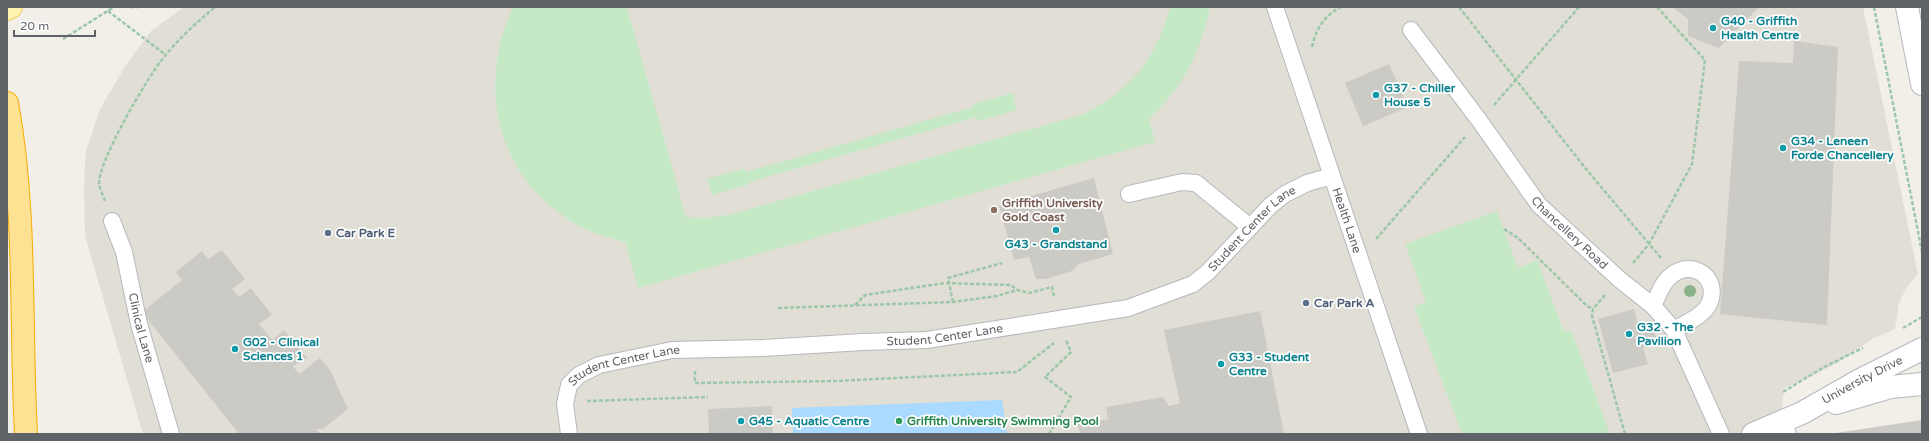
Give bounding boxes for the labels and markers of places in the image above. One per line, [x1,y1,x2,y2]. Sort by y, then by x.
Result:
place label: G40 - Griffith Health Centre [1721,14,1800,42]
marker: G40 - Griffith Health Centre [1708,23,1718,33]
place label: G37 - Chiller House 5 [1384,81,1456,109]
marker: G37 - Chiller House 5 [1371,90,1381,100]
place label: G34 - Leneen Forde Chancellery [1791,134,1894,163]
marker: G34 - Leneen Forde Chancellery [1778,143,1788,153]
place label: Griffith University Gold Coast [1002,196,1103,224]
marker: Griffith University Gold Coast [989,205,999,215]
marker: G43 - Grandstand [1051,225,1061,235]
place label: Car Park E [336,226,396,240]
marker: Car Park E [323,228,333,238]
place label: G43 - Grandstand [1005,237,1107,251]
place label: Car Park A [1314,296,1375,310]
marker: Car Park A [1301,298,1311,308]
place label: G32 - The Pavilion [1637,320,1694,348]
marker: G32 - The Pavilion [1624,329,1634,339]
place label: G02 - Clinical Sciences 1 [243,335,319,363]
marker: G02 - Clinical Sciences 1 [230,344,240,354]
place label: G33 - Student Centre [1229,350,1310,378]
marker: G33 - Student Centre [1216,359,1226,369]
place label: G45 - Aquatic Centre [749,414,870,429]
place label: Griffith University Swimming Pool [907,414,1099,429]
marker: G45 - Aquatic Centre [736,416,746,426]
marker: Griffith University Swimming Pool [894,416,904,426]

